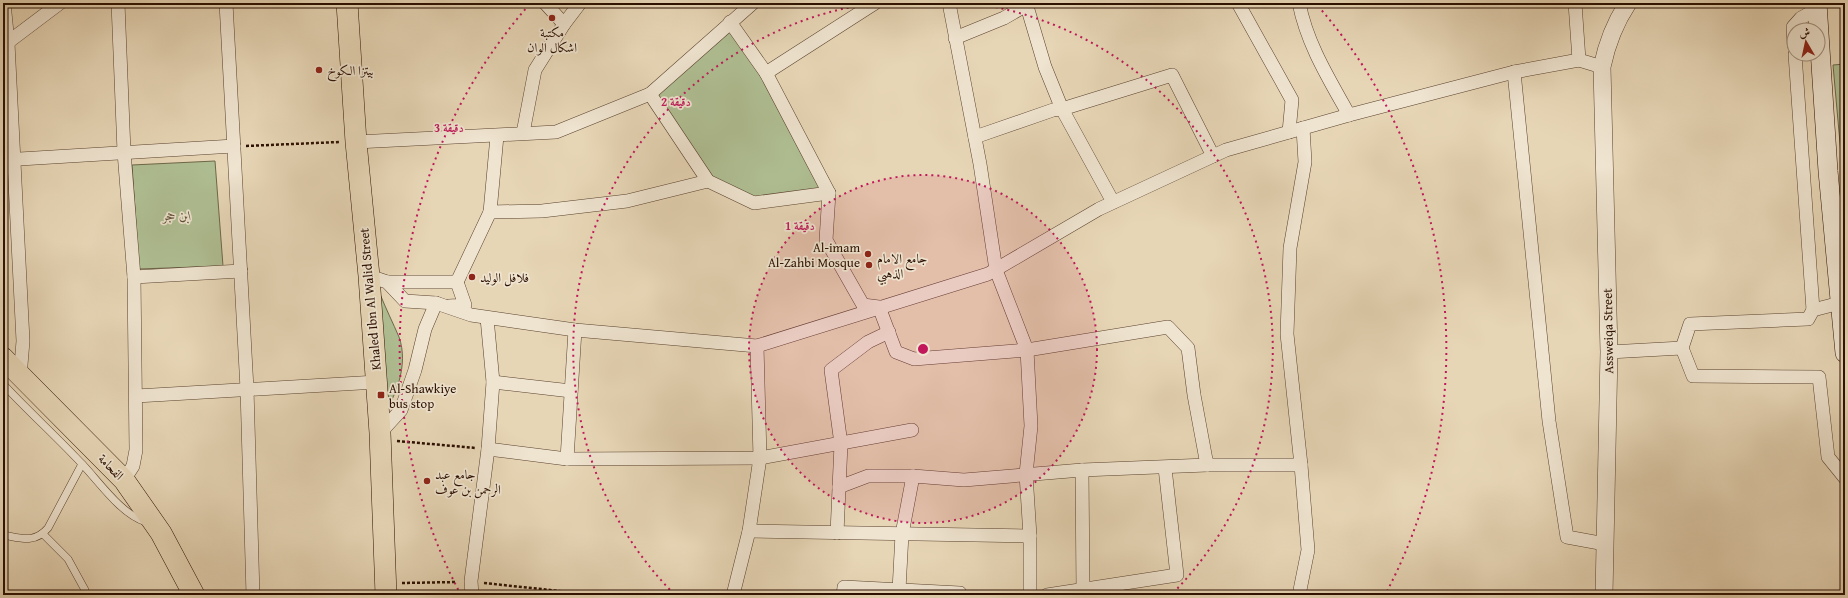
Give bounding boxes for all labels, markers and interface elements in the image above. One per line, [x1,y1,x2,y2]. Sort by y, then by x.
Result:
marker: مكتبة اشكال الوان [547,13,557,23]
north arrow [1786,22,1826,62]
place label: مكتبة اشكال الوان [527,23,577,57]
text: ش [1798,23,1811,41]
place label: بيتزا الكوخ [327,61,373,82]
marker: بيتزا الكوخ [314,65,324,75]
text: 2 دقيقة [661,93,691,110]
text: 3 دقيقة [434,119,464,136]
park label: ابن حجر [162,206,192,225]
text: 1 دقيقة [785,217,815,234]
street label: Khaled Ibn Al Walid Street [354,227,386,371]
place label: Al-imam Al-Zahbi Mosque [768,238,860,272]
marker: Al-imam Al-Zahbi Mosque [863,249,873,259]
place label: جامع الامام الذهبي [877,249,927,285]
marker: جامع الامام الذهبي [864,260,874,270]
place label: فلافل الوليد [480,268,529,287]
marker: فلافل الوليد [467,272,477,282]
street label: Assweiqa Street [1598,288,1618,374]
centre of rings [916,342,930,356]
place label: Al-Shawkiye bus stop [389,379,456,413]
marker: Al-Shawkiye bus stop [376,390,386,400]
street label: الفحامة [94,450,128,484]
place label: جامع عبد الرحمن بن عوف [435,465,501,499]
marker: جامع عبد الرحمن بن عوف [422,476,432,486]

